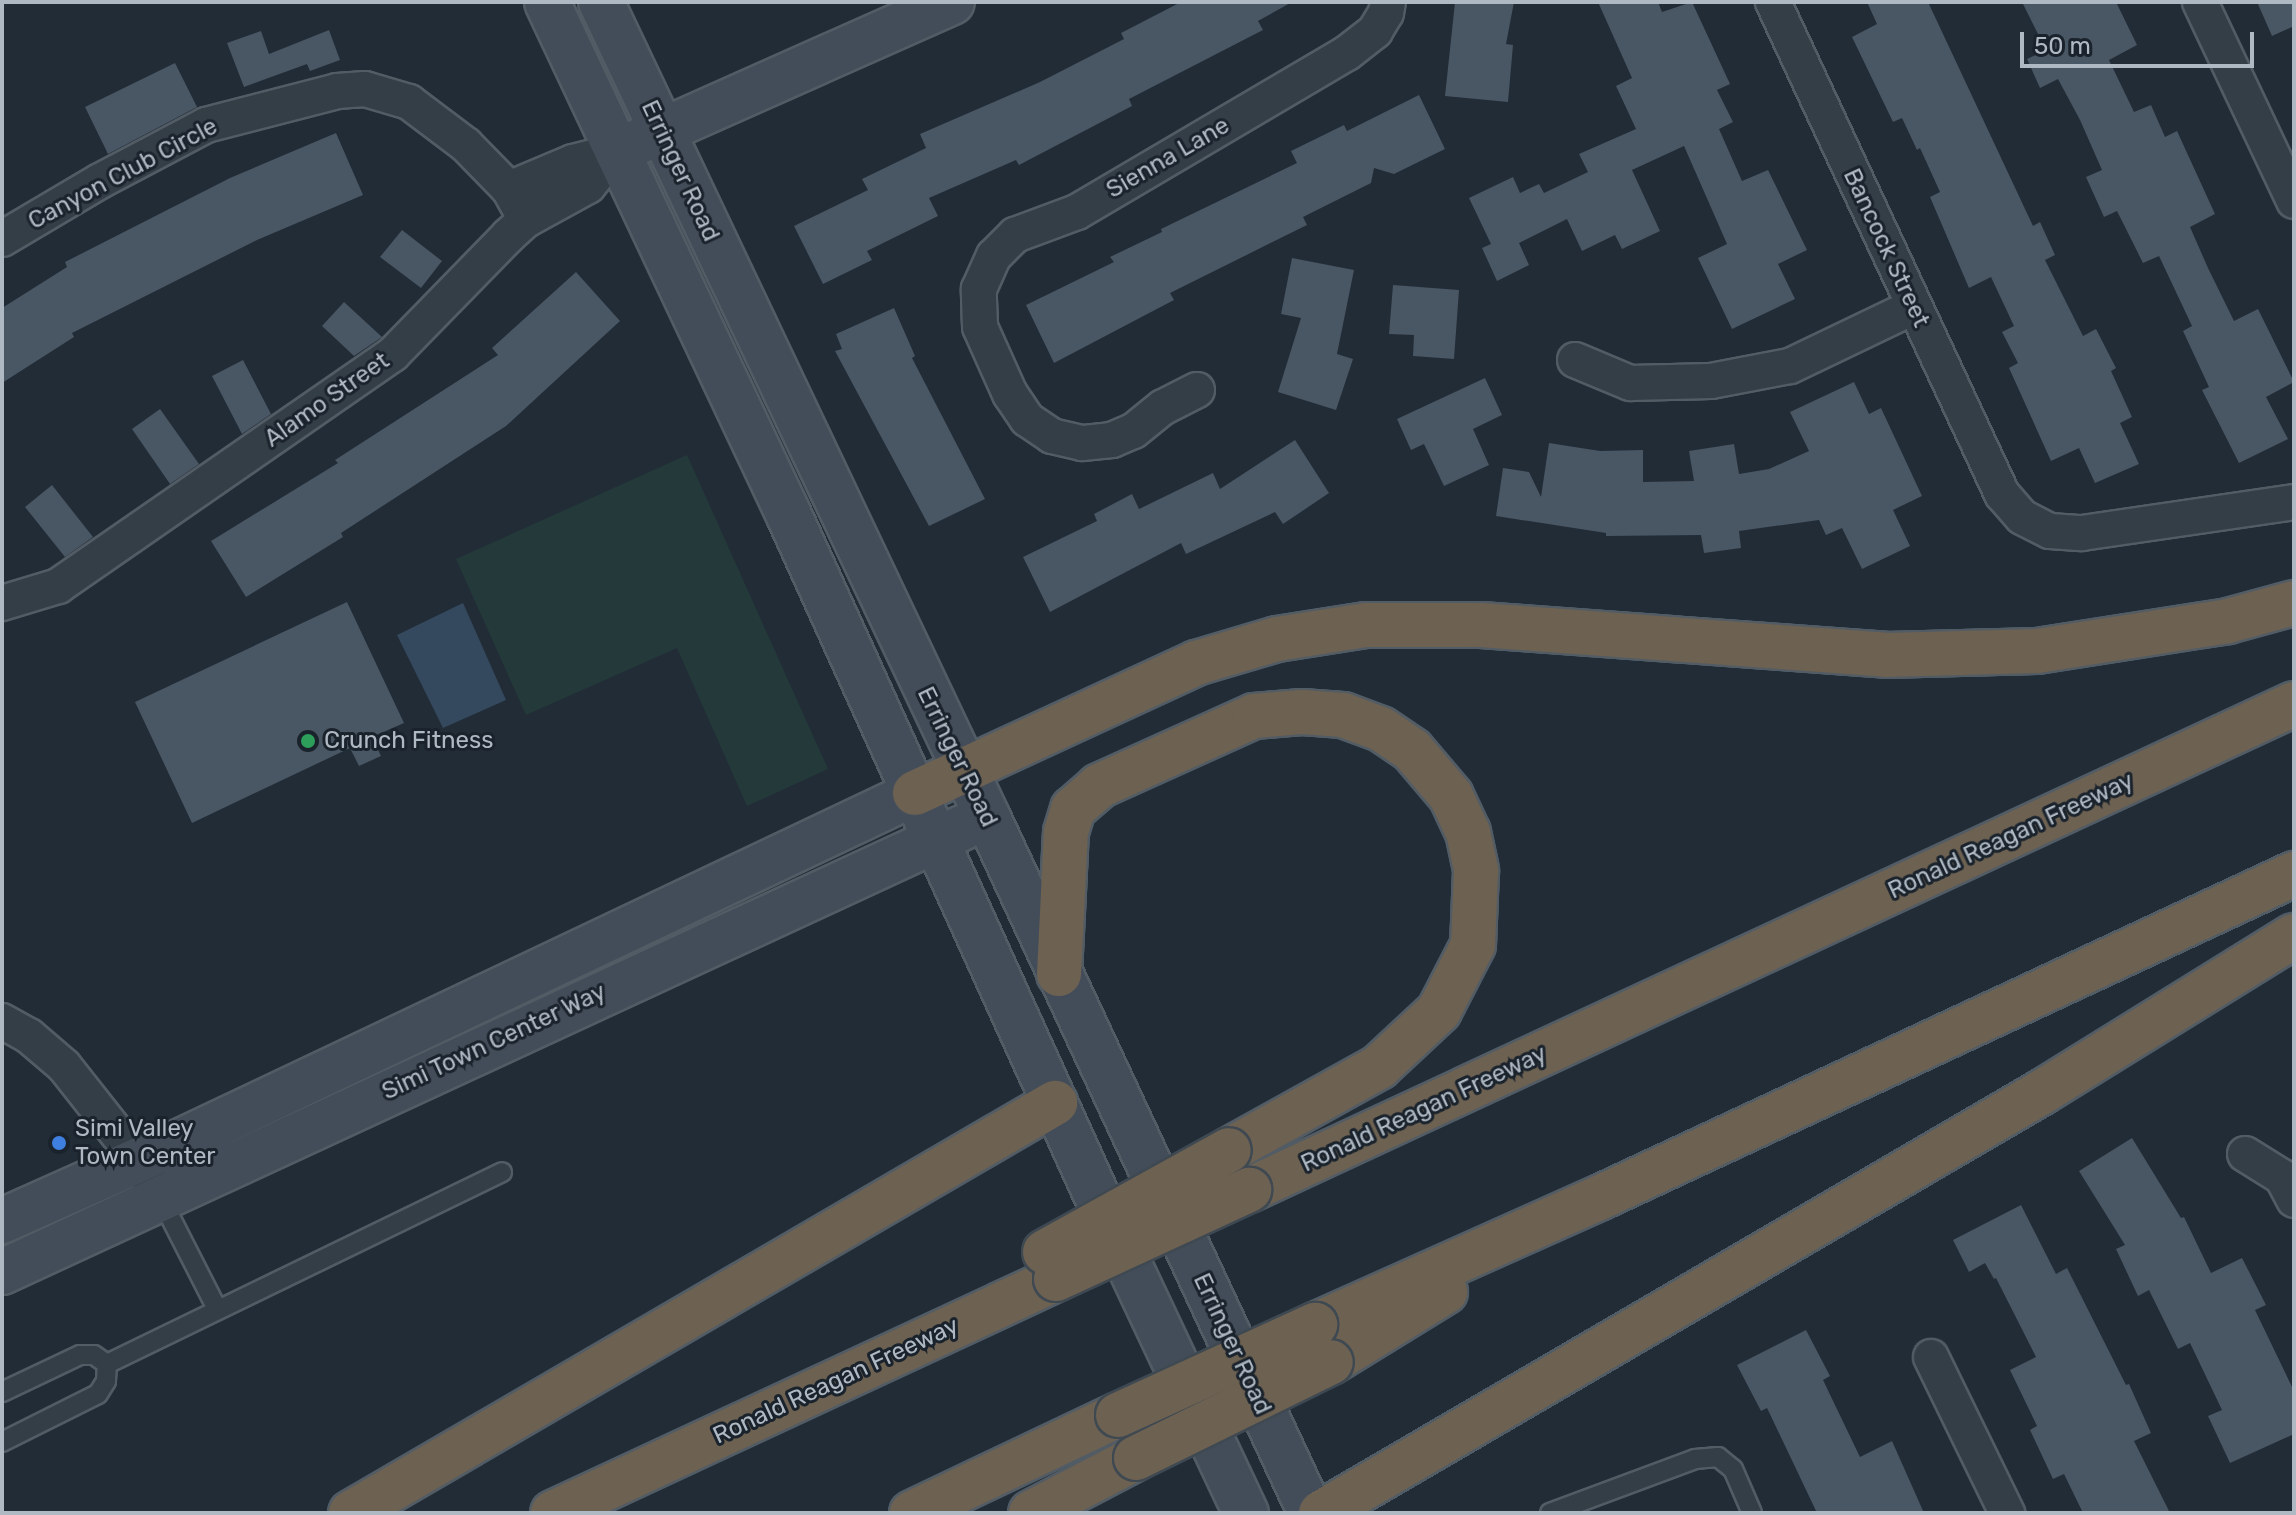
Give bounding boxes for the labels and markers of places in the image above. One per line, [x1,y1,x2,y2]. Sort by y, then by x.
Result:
place label: Crunch Fitness [324,727,494,755]
marker: Crunch Fitness [299,732,317,750]
place label: Simi Valley Town Center [75,1115,215,1171]
marker: Simi Valley Town Center [50,1134,68,1152]

